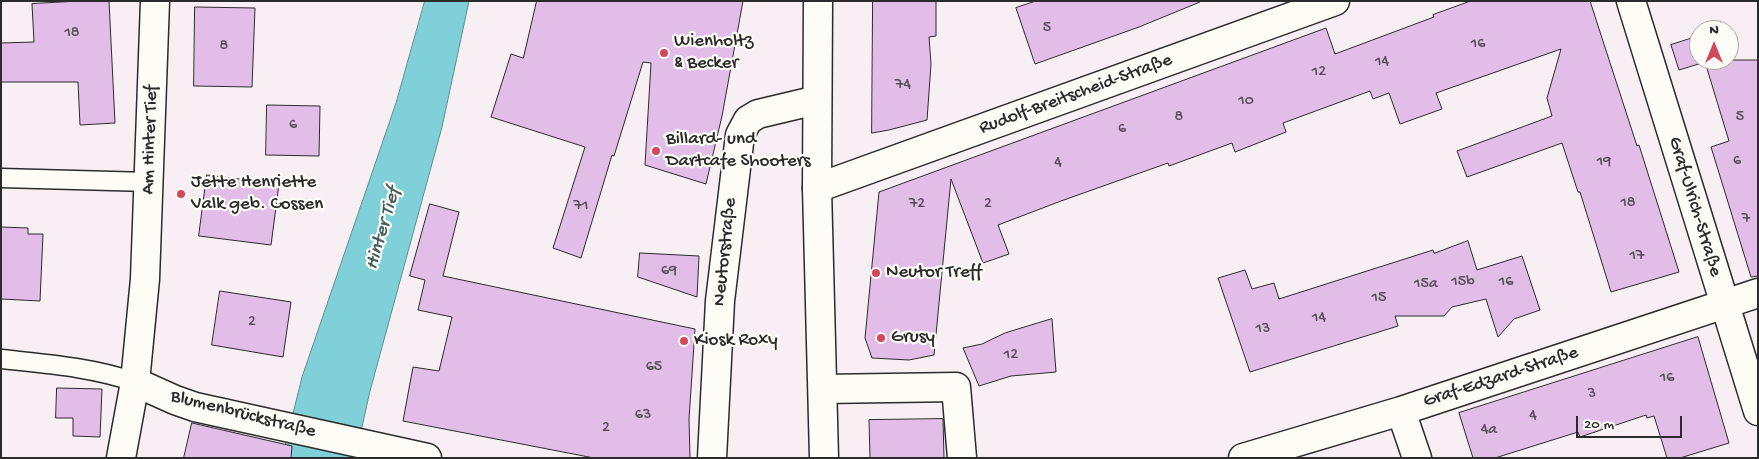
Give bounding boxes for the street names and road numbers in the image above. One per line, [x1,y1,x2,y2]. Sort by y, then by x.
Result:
street label: Rudolf-Breitscheid-Straße [976,49,1176,141]
street label: Am Hinter Tief [138,85,164,195]
street label: Graf-Ulrich-Straße [1662,134,1726,280]
street label: Neutorstraße [709,197,743,307]
street label: Graf-Edzard-Straße [1420,342,1582,414]
street label: Blumenbrückstraße [168,386,318,444]

